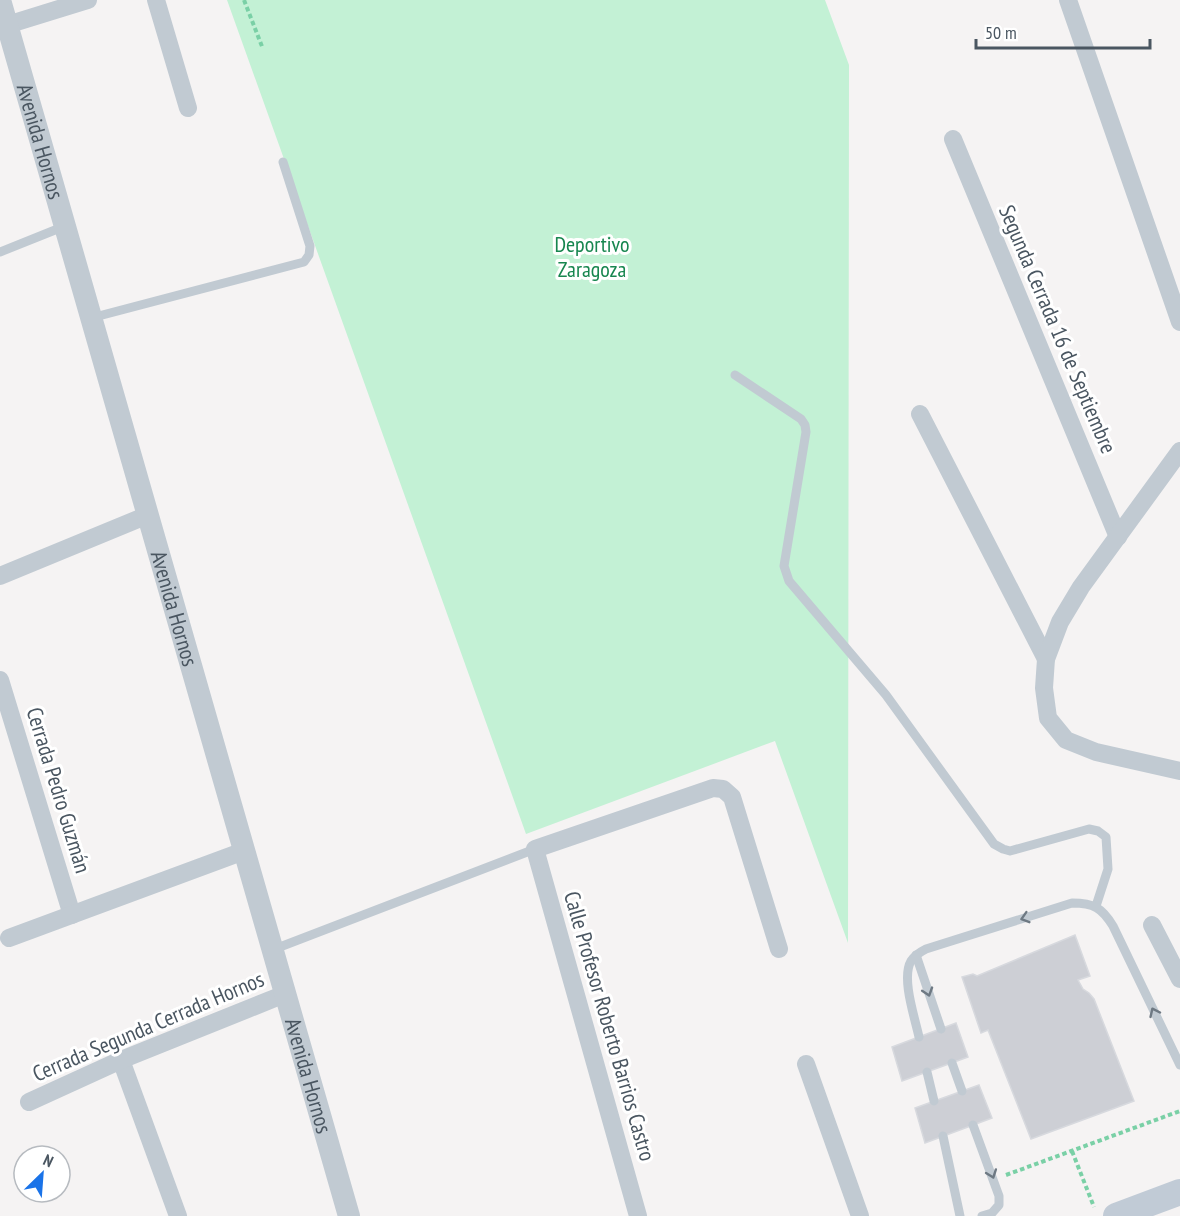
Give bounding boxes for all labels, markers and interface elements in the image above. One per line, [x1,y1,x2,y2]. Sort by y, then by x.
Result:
scale bar [976,12,1150,50]
text: 50 m [985,21,1017,44]
street label: Avenida Hornos [11,80,70,202]
street label: Segunda Cerrada 16 de Septiembre [993,201,1123,457]
park label: Deportivo Zaragoza [554,230,630,283]
street label: Avenida Hornos [145,547,204,669]
street label: Cerrada Pedro Guzmán [21,704,97,876]
street label: Calle Profesor Roberto Barrios Castro [558,888,662,1164]
one-way arrow [1020,911,1031,923]
street label: Cerrada Segunda Cerrada Hornos [28,965,268,1087]
one-way arrow [921,986,934,997]
one-way arrow [1150,1008,1162,1019]
street label: Avenida Hornos [279,1015,339,1137]
north arrow [12,1144,72,1204]
text: N [40,1150,56,1171]
one-way arrow [984,1168,997,1179]

